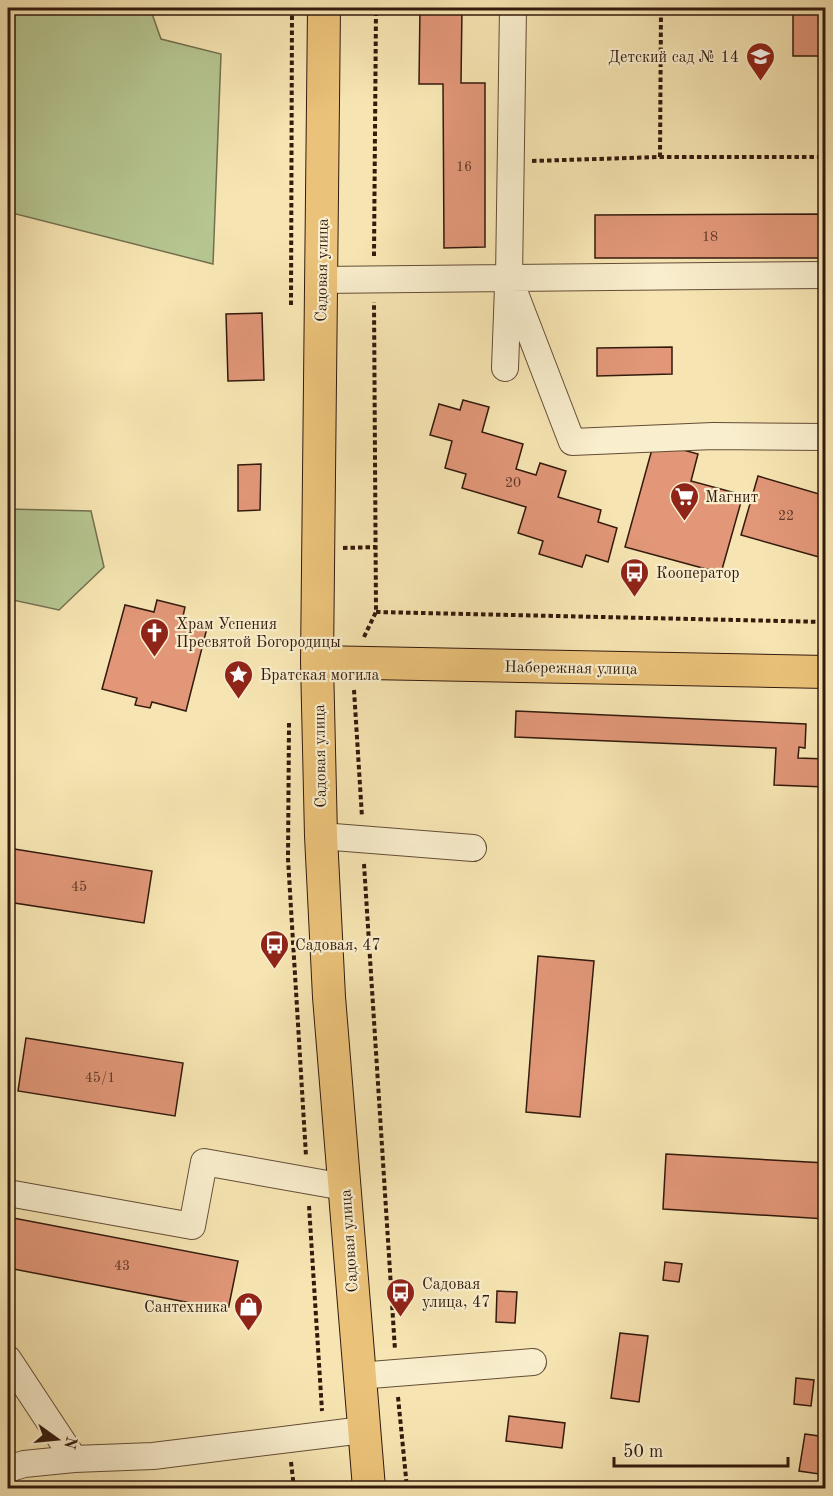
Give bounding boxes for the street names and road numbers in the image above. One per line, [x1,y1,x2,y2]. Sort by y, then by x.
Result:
street label: Садовая улица [314,218,332,322]
street label: Набережная улица [504,660,638,678]
street label: Садовая улица [312,704,330,808]
street label: Садовая улица [338,1188,362,1293]

